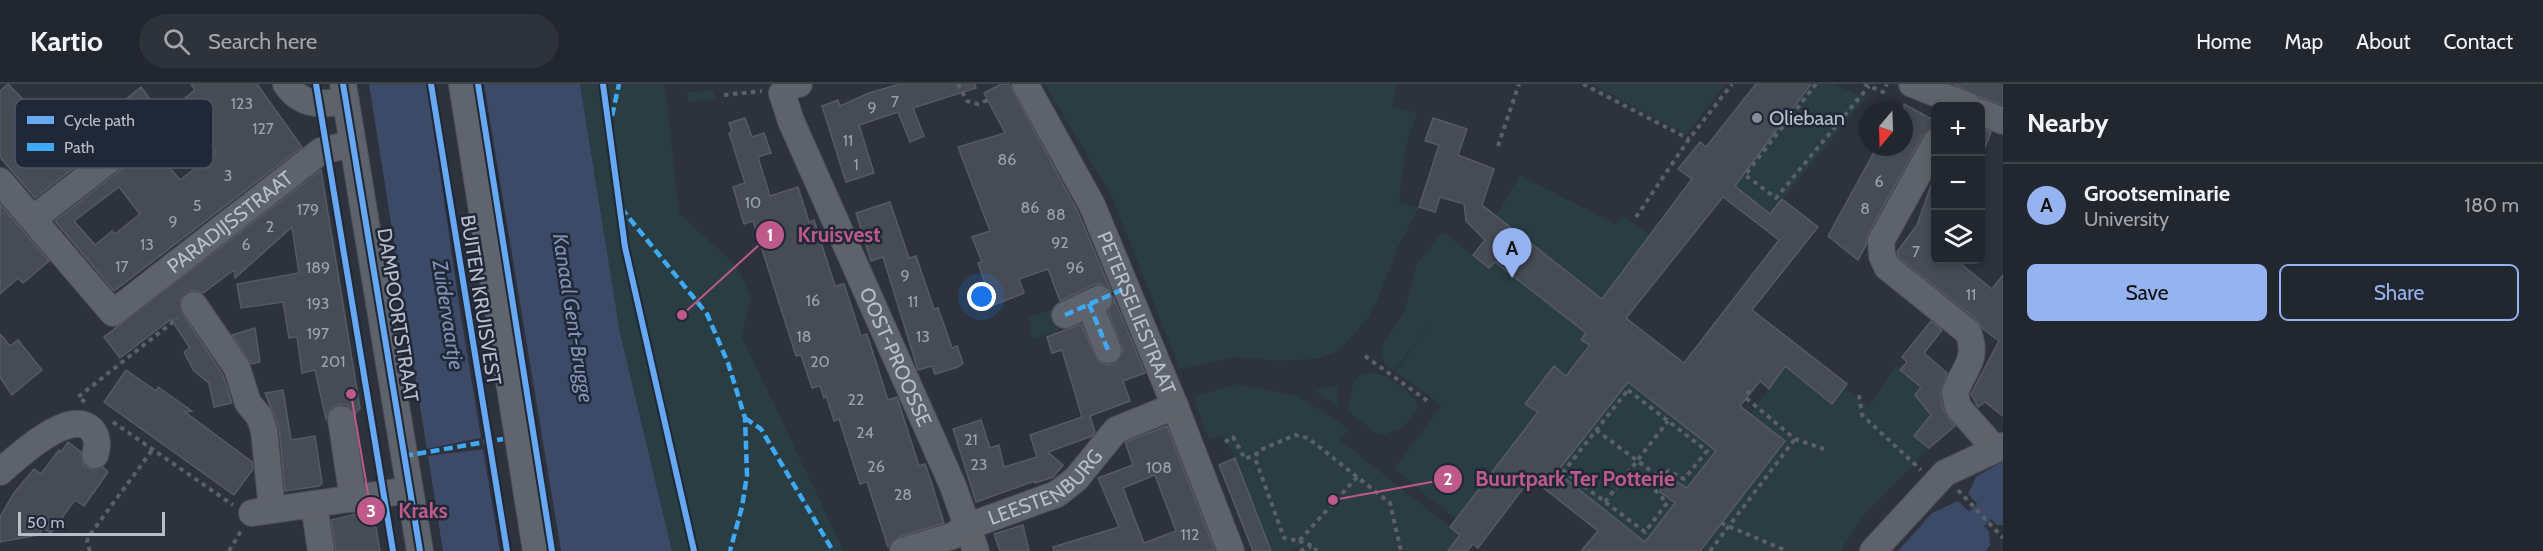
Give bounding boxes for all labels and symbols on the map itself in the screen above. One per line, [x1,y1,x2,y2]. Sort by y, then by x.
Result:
house number: 7 [891,92,899,111]
house number: 123 [231,94,253,113]
house number: 9 [867,98,877,117]
legend [15,99,213,168]
north arrow [1859,102,1913,156]
place label: Oliebaan [1769,106,1845,130]
text: Cycle path [64,111,135,130]
marker: Oliebaan [1750,111,1764,125]
house number: 127 [252,119,274,138]
house number: 11 [843,131,853,150]
text: Path [64,138,95,157]
house number: 86 [998,150,1016,169]
house number: 1 [853,155,859,174]
street label: PARADIJSSTRAAT [162,165,298,278]
house number: 3 [224,166,232,185]
house number: 6 [1874,172,1884,191]
house number: 10 [745,193,761,212]
house number: 5 [193,196,201,215]
house number: 86 [1021,198,1039,217]
house number: 8 [1860,199,1870,218]
house number: 179 [297,200,319,219]
house number: 88 [1046,205,1066,224]
house number: 9 [168,212,178,231]
street label: BUITEN KRUISVEST [456,213,506,387]
callout: Kruisvest [755,216,892,255]
house number: 2 [266,217,274,236]
text: Kruisvest [798,222,880,247]
text: 1 [767,224,773,246]
street label: DAMPOORTSTRAAT [372,226,424,404]
street label: PETERSELIESTRAAT [1092,228,1181,398]
pin: A [1492,228,1532,278]
water label: Kanaal Gent-Brugge [548,232,599,405]
house number: 92 [1051,233,1069,252]
house number: 13 [140,235,154,254]
house number: 6 [241,235,251,254]
house number: 7 [1912,242,1920,261]
house number: 17 [115,257,129,276]
water label: Zuidervaartje [426,257,470,372]
house number: 189 [306,258,330,277]
house number: 96 [1066,258,1084,277]
house number: 9 [900,266,910,285]
your location [967,282,996,311]
street label: OOST-PROOSSE [854,283,937,430]
house number: 11 [1966,285,1976,304]
house number: 16 [806,291,820,310]
house number: 11 [908,292,918,311]
house number: 193 [307,294,329,313]
house number: 197 [307,324,329,343]
house number: 18 [797,327,811,346]
house number: 13 [916,327,930,346]
house number: 201 [321,352,345,371]
house number: 20 [810,352,830,371]
house number: 22 [848,390,864,409]
house number: 24 [856,423,874,442]
house number: 21 [964,430,978,449]
street label: LEESTENBURG [985,444,1107,530]
house number: 23 [970,455,988,474]
house number: 26 [867,457,885,476]
house number: 108 [1146,458,1172,477]
callout: Buurtpark Ter Potterie [1433,459,1686,498]
text: Buurtpark Ter Potterie [1475,466,1675,491]
text: 2 [1443,468,1453,490]
house number: 28 [894,485,912,504]
callout: Kraks [356,491,460,530]
text: Kraks [398,498,448,523]
text: 3 [366,500,376,522]
scale bar [18,509,165,536]
house number: 112 [1181,525,1199,544]

